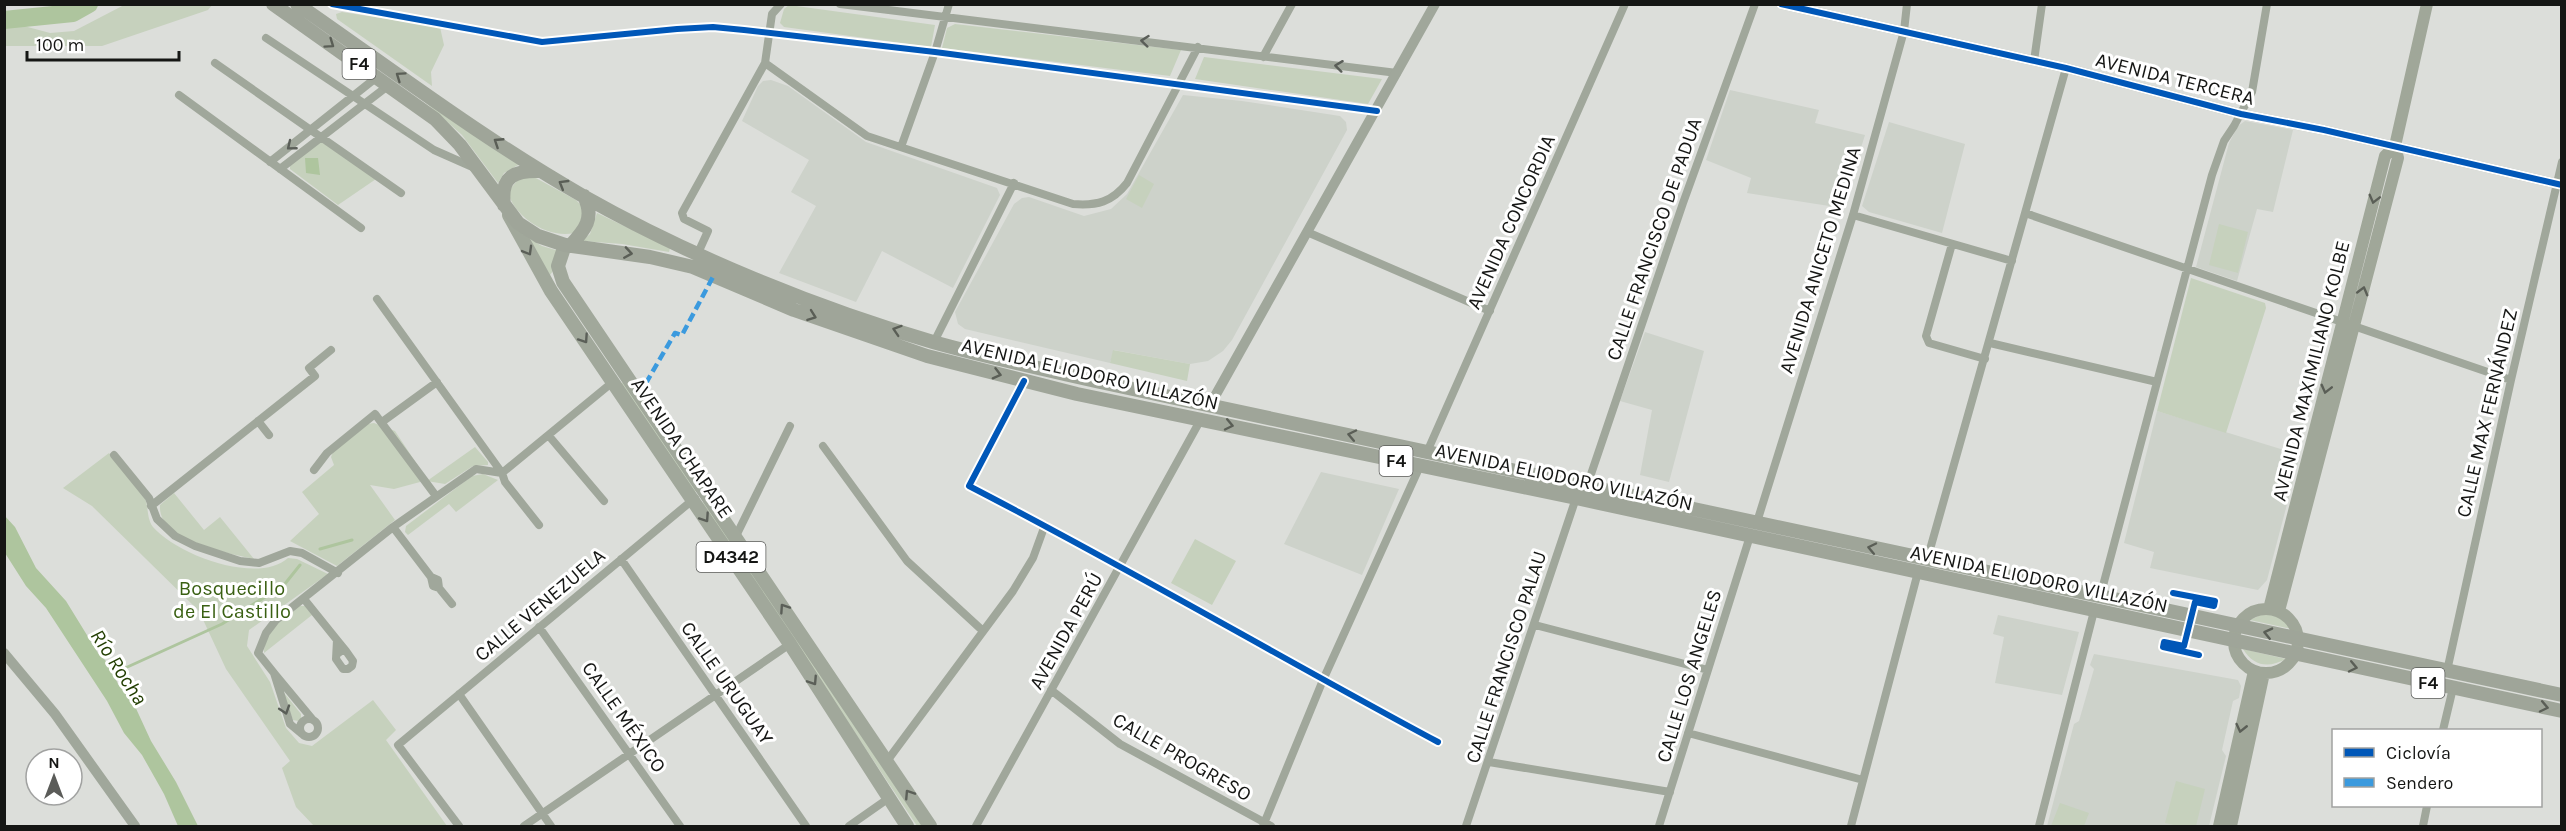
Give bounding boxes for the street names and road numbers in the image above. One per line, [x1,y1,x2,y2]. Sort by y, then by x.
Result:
street label: AVENIDA TERCERA [2093,48,2257,110]
road number: F4 [342,49,376,79]
street label: CALLE FRANCISCO DE PADUA [1602,115,1706,363]
street label: AVENIDA CONCORDIA [1462,131,1560,313]
street label: AVENIDA ANICETO MEDINA [1774,144,1866,376]
street label: AVENIDA MAXIMILIANO KOLBE [2267,238,2355,504]
street label: CALLE MAX FERNÁNDEZ [2451,306,2522,520]
street label: AVENIDA ELIODORO VILLAZÓN [959,332,1221,415]
street label: AVENIDA CHAPARE [626,373,738,523]
street label: AVENIDA ELIODORO VILLAZÓN [1433,437,1695,516]
road number: F4 [1380,446,1412,476]
street label: AVENIDA ELIODORO VILLAZÓN [1908,539,2170,618]
road number: D4342 [696,542,766,572]
street label: CALLE VENEZUELA [470,544,610,666]
street label: CALLE FRANCISCO PALAU [1461,548,1551,766]
street label: AVENIDA PERÚ [1024,568,1108,693]
street label: CALLE LOS ANGELES [1652,587,1726,765]
street label: CALLE URUGUAY [676,617,778,749]
street label: CALLE MÉXICO [577,656,672,777]
road number: F4 [2412,668,2444,698]
street label: CALLE PROGRESO [1109,708,1255,806]

